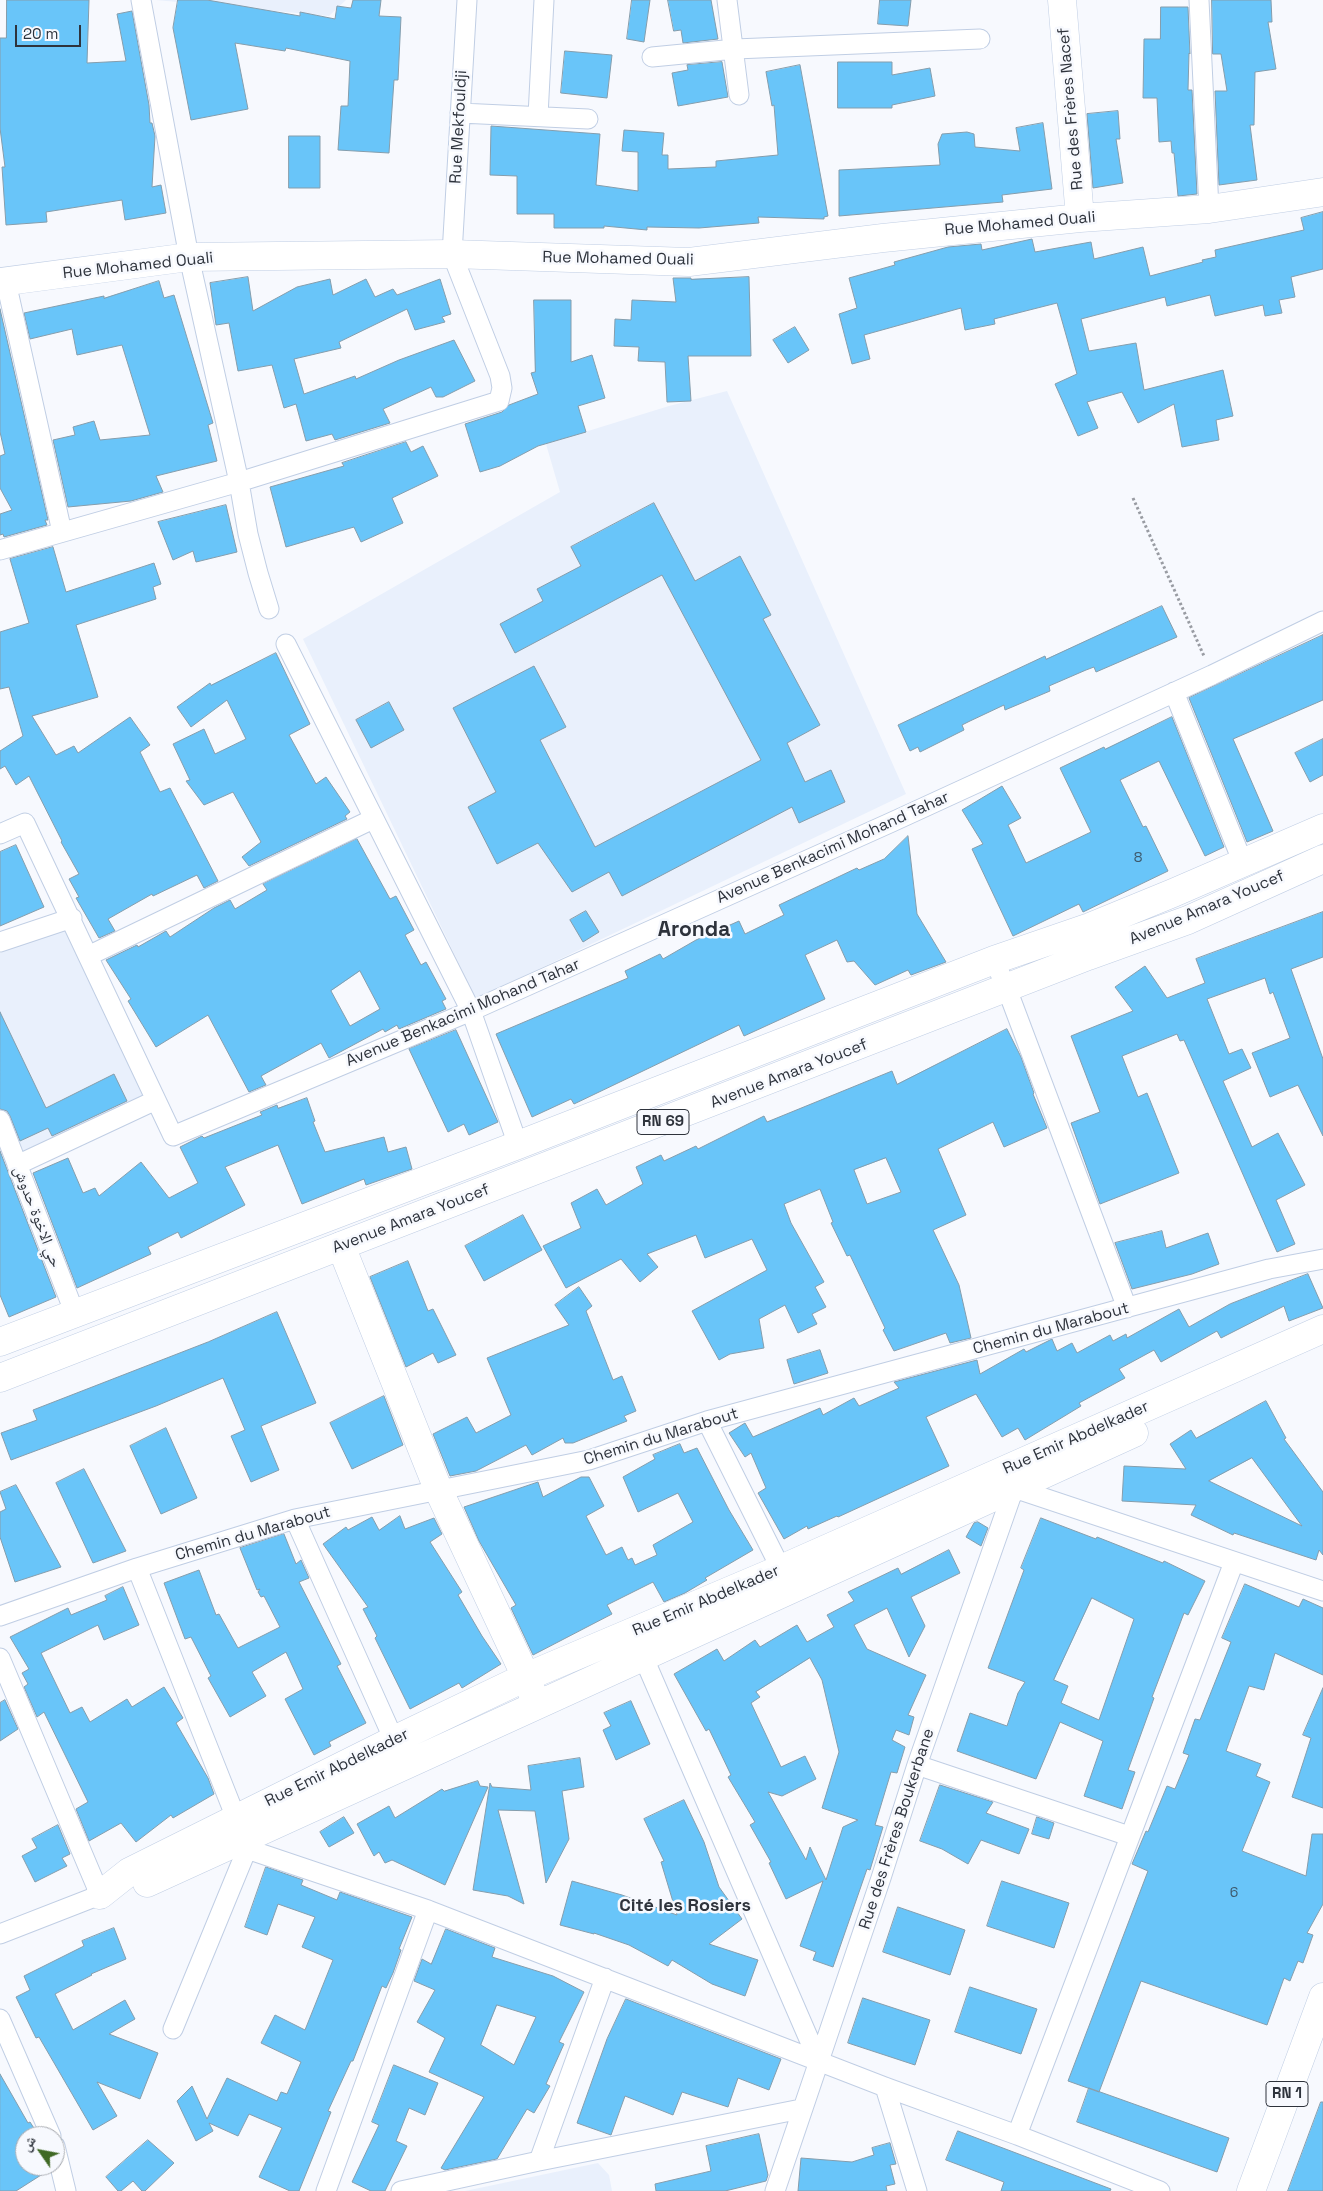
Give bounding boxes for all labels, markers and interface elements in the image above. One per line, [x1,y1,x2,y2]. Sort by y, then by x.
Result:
scale bar [18,15,84,47]
text: 20 m [23,24,58,43]
street label: Rue des Frères Nacef [1054,27,1088,191]
street label: Rue Mekfouldji [446,70,472,184]
street label: Rue Mohamed Ouali [944,208,1096,240]
street label: Rue Mohamed Ouali [542,248,694,270]
street label: Rue Mohamed Ouali [62,249,214,283]
street label: Avenue Benkacimi Mohand Tahar [714,788,952,908]
house number: 8 [1134,850,1142,866]
street label: Avenue Amara Youcef [1127,867,1287,949]
district label: Aronda [658,917,730,943]
street label: Avenue Benkacimi Mohand Tahar [343,955,583,1071]
street label: Avenue Amara Youcef [708,1035,870,1113]
road number: RN 69 [637,1110,689,1134]
street label: حي الاخوة حدوش [9,1164,65,1270]
street label: Avenue Amara Youcef [330,1180,492,1258]
street label: Chemin du Marabout [971,1299,1131,1359]
street label: Rue Emir Abdelkader [1000,1397,1152,1479]
street label: Chemin du Marabout [581,1404,741,1470]
street label: Chemin du Marabout [173,1503,333,1565]
street label: Rue Emir Abdelkader [630,1561,782,1641]
street label: Rue Emir Abdelkader [262,1725,412,1811]
street label: Rue des Frères Boukerbane [855,1726,939,1932]
house number: 6 [1230,1885,1238,1901]
district label: Cité les Rosiers [619,1895,751,1917]
road number: RN 1 [1266,2082,1308,2106]
north arrow [15,2126,65,2176]
text: ش [17,2132,40,2155]

